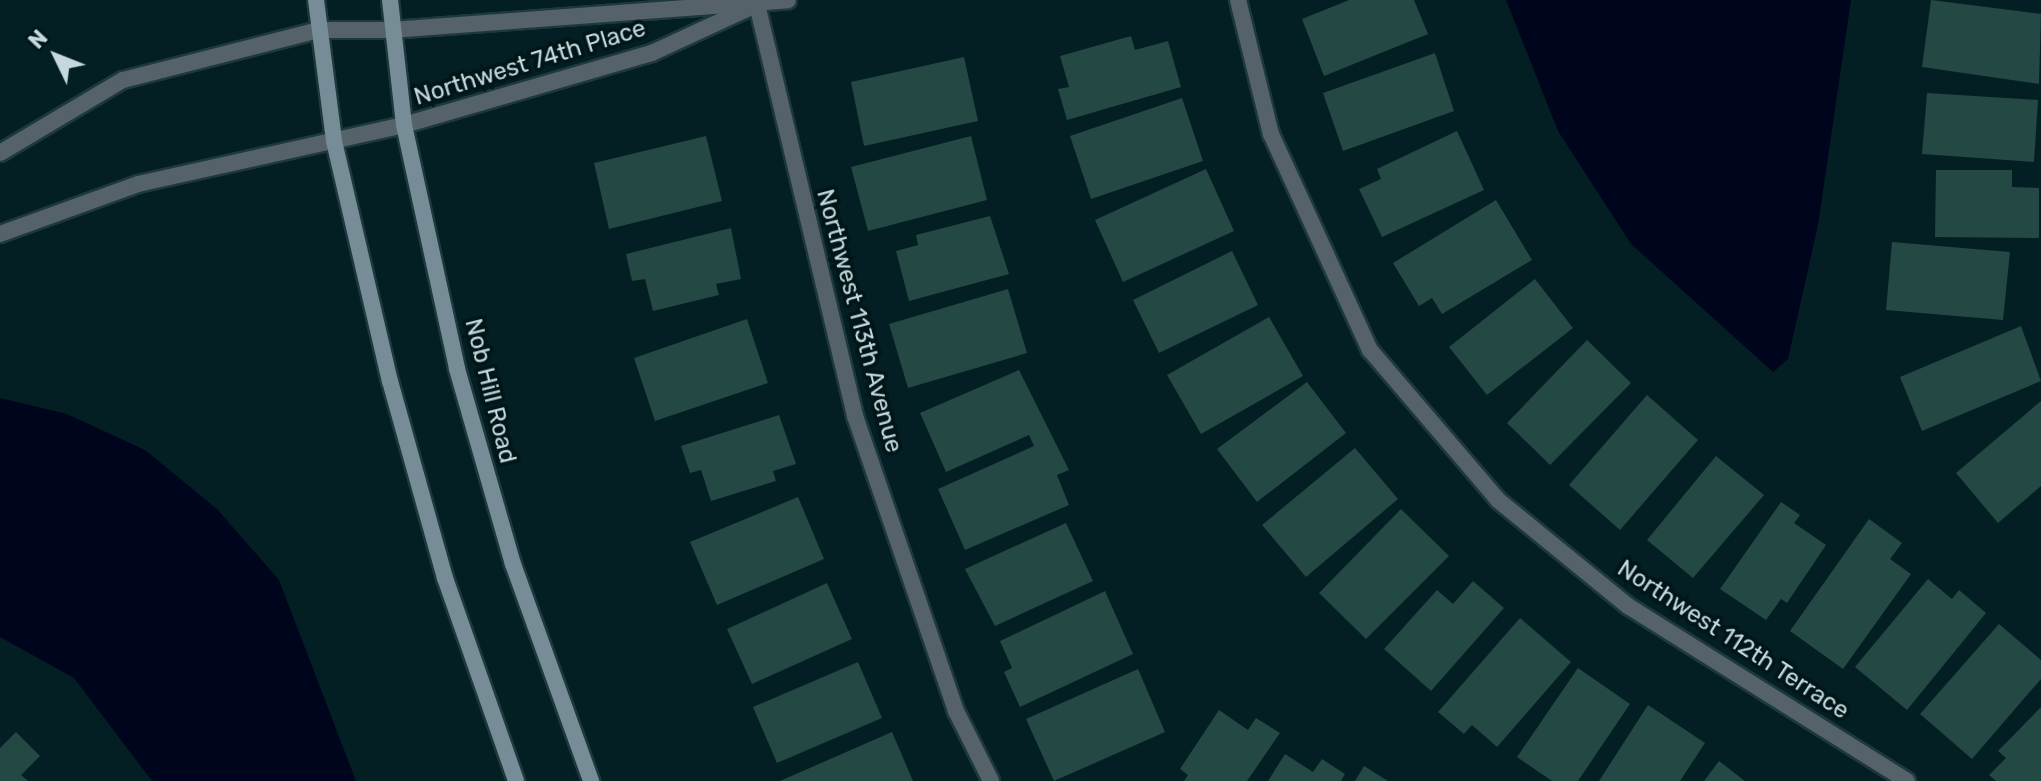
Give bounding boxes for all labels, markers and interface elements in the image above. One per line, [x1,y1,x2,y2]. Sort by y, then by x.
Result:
street label: Northwest 74th Place [411,14,649,112]
north arrow [16,16,96,96]
text: N [23,24,53,54]
street label: Northwest 113th Avenue [810,186,908,456]
street label: Nob Hill Road [458,316,522,466]
street label: Northwest 112th Terrace [1612,554,1854,726]

